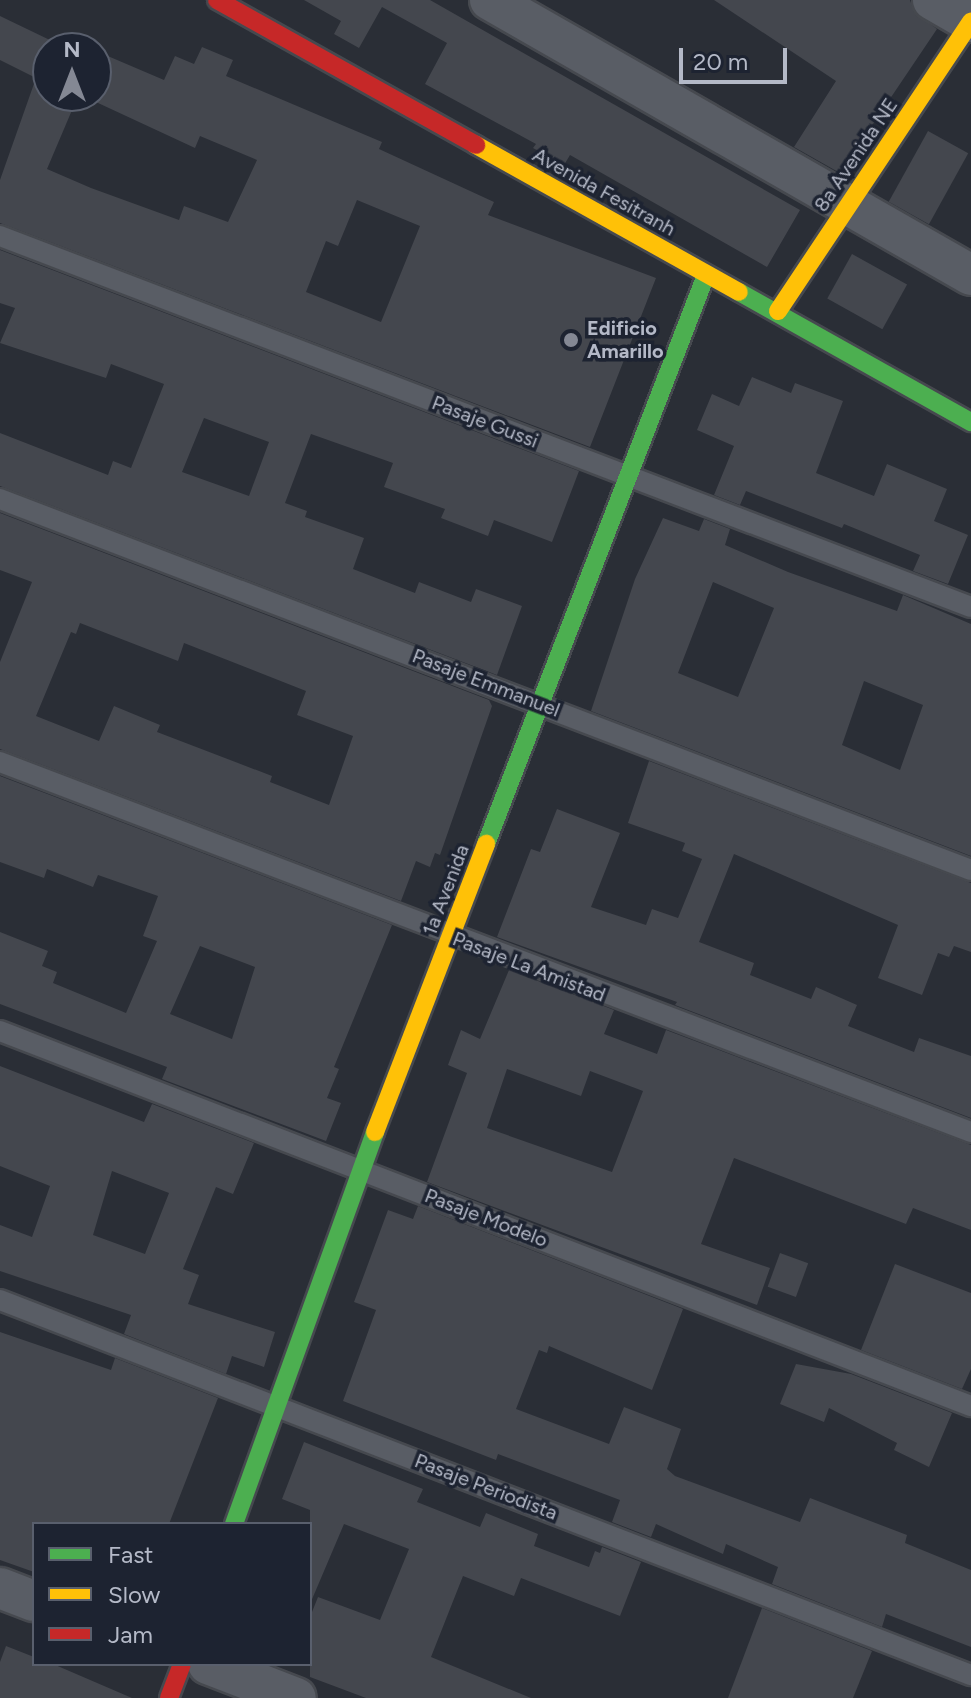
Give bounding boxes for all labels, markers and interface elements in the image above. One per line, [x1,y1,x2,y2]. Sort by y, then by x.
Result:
north arrow [32,32,112,112]
scale bar [683,32,791,82]
text: N [63,36,81,63]
text: 20 m [693,47,748,76]
street label: 8a Avenida NE [809,94,903,216]
street label: Avenida Fesitranh [528,143,680,241]
place label: Edificio Amarillo [587,316,664,363]
marker: Edificio Amarillo [562,331,580,349]
street label: Pasaje Gussi [428,391,542,453]
street label: Pasaje Emmanuel [409,644,563,722]
street label: 1a Avenida [418,841,474,939]
street label: Pasaje La Amistad [449,927,609,1007]
street label: Pasaje Modelo [421,1184,551,1252]
street label: Pasaje Periodista [411,1449,561,1525]
legend [32,1522,312,1666]
text: Fast [108,1540,153,1569]
text: Slow [108,1580,160,1609]
text: Jam [108,1620,153,1649]

